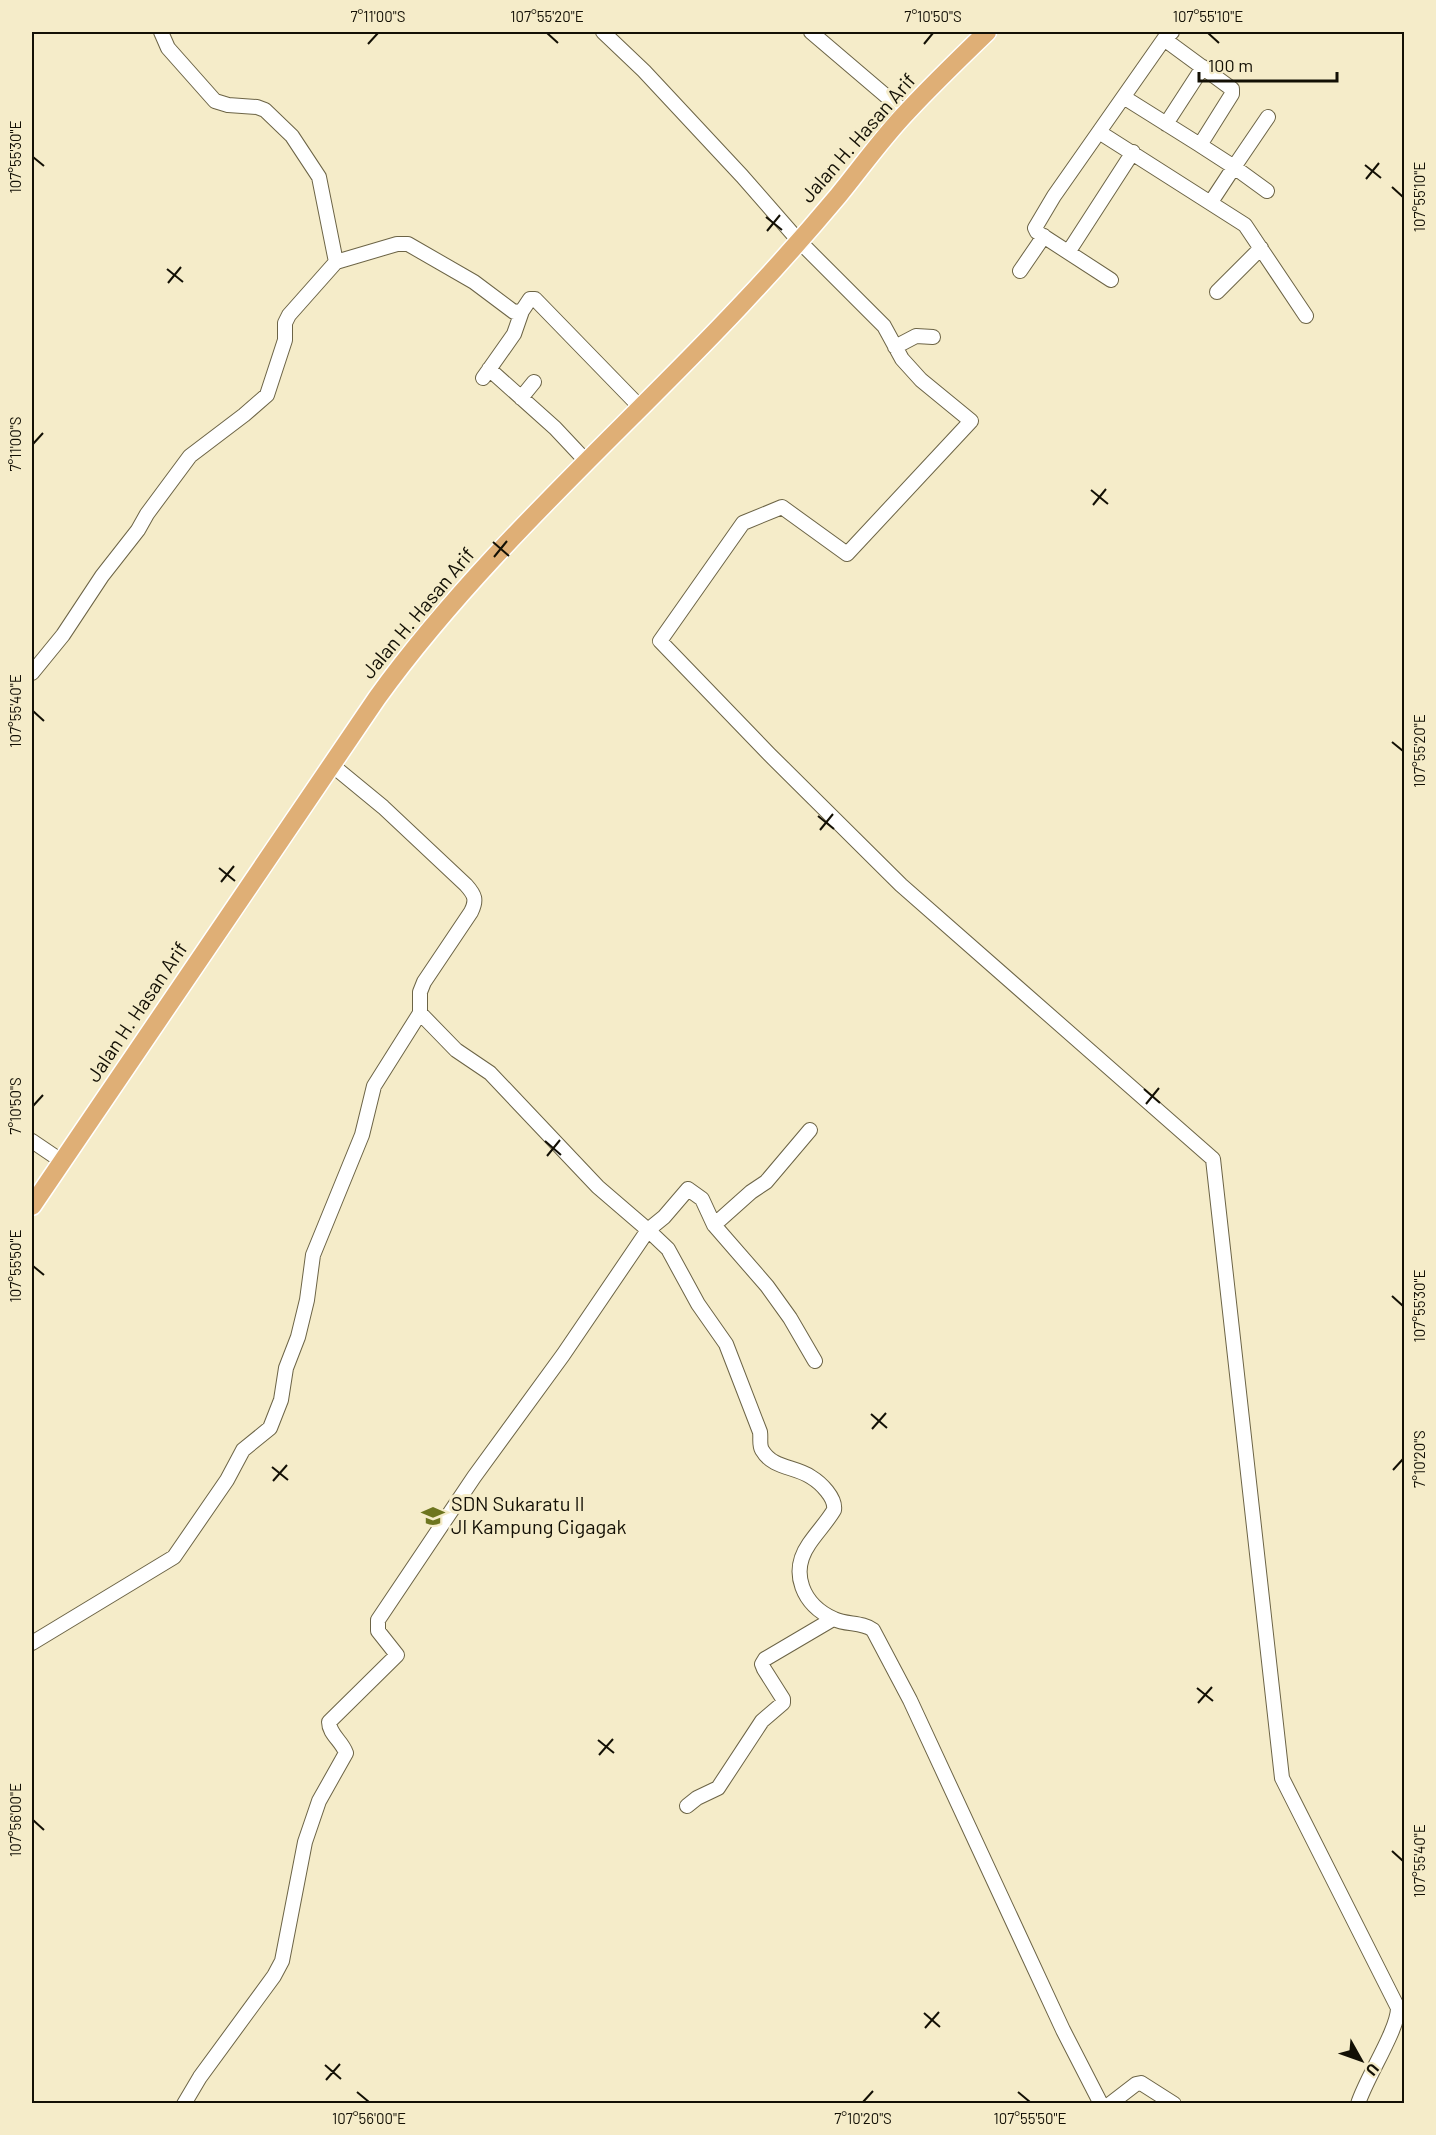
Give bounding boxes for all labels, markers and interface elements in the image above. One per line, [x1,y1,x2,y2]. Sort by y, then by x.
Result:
text: 7°11'00"S [351,7,406,25]
text: 107°55'20"E [510,7,584,25]
text: 7°10'50"S [904,7,962,25]
text: 107°55'10"E [1173,7,1243,25]
scale bar [1199,45,1337,83]
text: 100 m [1208,54,1253,76]
street label: Jalan H. Hasan Arif [795,68,920,207]
text: 107°55'30"E [6,120,24,194]
text: 107°55'10"E [1410,162,1428,232]
text: 7°11'00"S [6,417,24,472]
street label: Jalan H. Hasan Arif [355,542,479,683]
text: 107°55'40"E [6,674,24,748]
text: 107°55'20"E [1410,714,1428,788]
street label: Jalan H. Hasan Arif [80,937,192,1086]
text: 7°10'50"S [6,1077,24,1135]
text: 107°55'50"E [6,1229,24,1303]
text: 107°55'30"E [1410,1269,1428,1343]
text: 7°10'20"S [1410,1430,1428,1488]
place label: SDN Sukaratu II Jl Kampung Cigagak [451,1491,626,1538]
school or university icon: SDN Sukaratu II Jl Kampung Cigagak [420,1503,446,1529]
text: 107°56'00"E [6,1783,24,1857]
text: 107°55'40"E [1410,1824,1428,1898]
north arrow [1331,2030,1391,2090]
text: U [1362,2060,1383,2080]
text: 107°56'00"E [332,2109,406,2127]
text: 7°10'20"S [834,2109,892,2127]
text: 107°55'50"E [993,2109,1067,2127]

